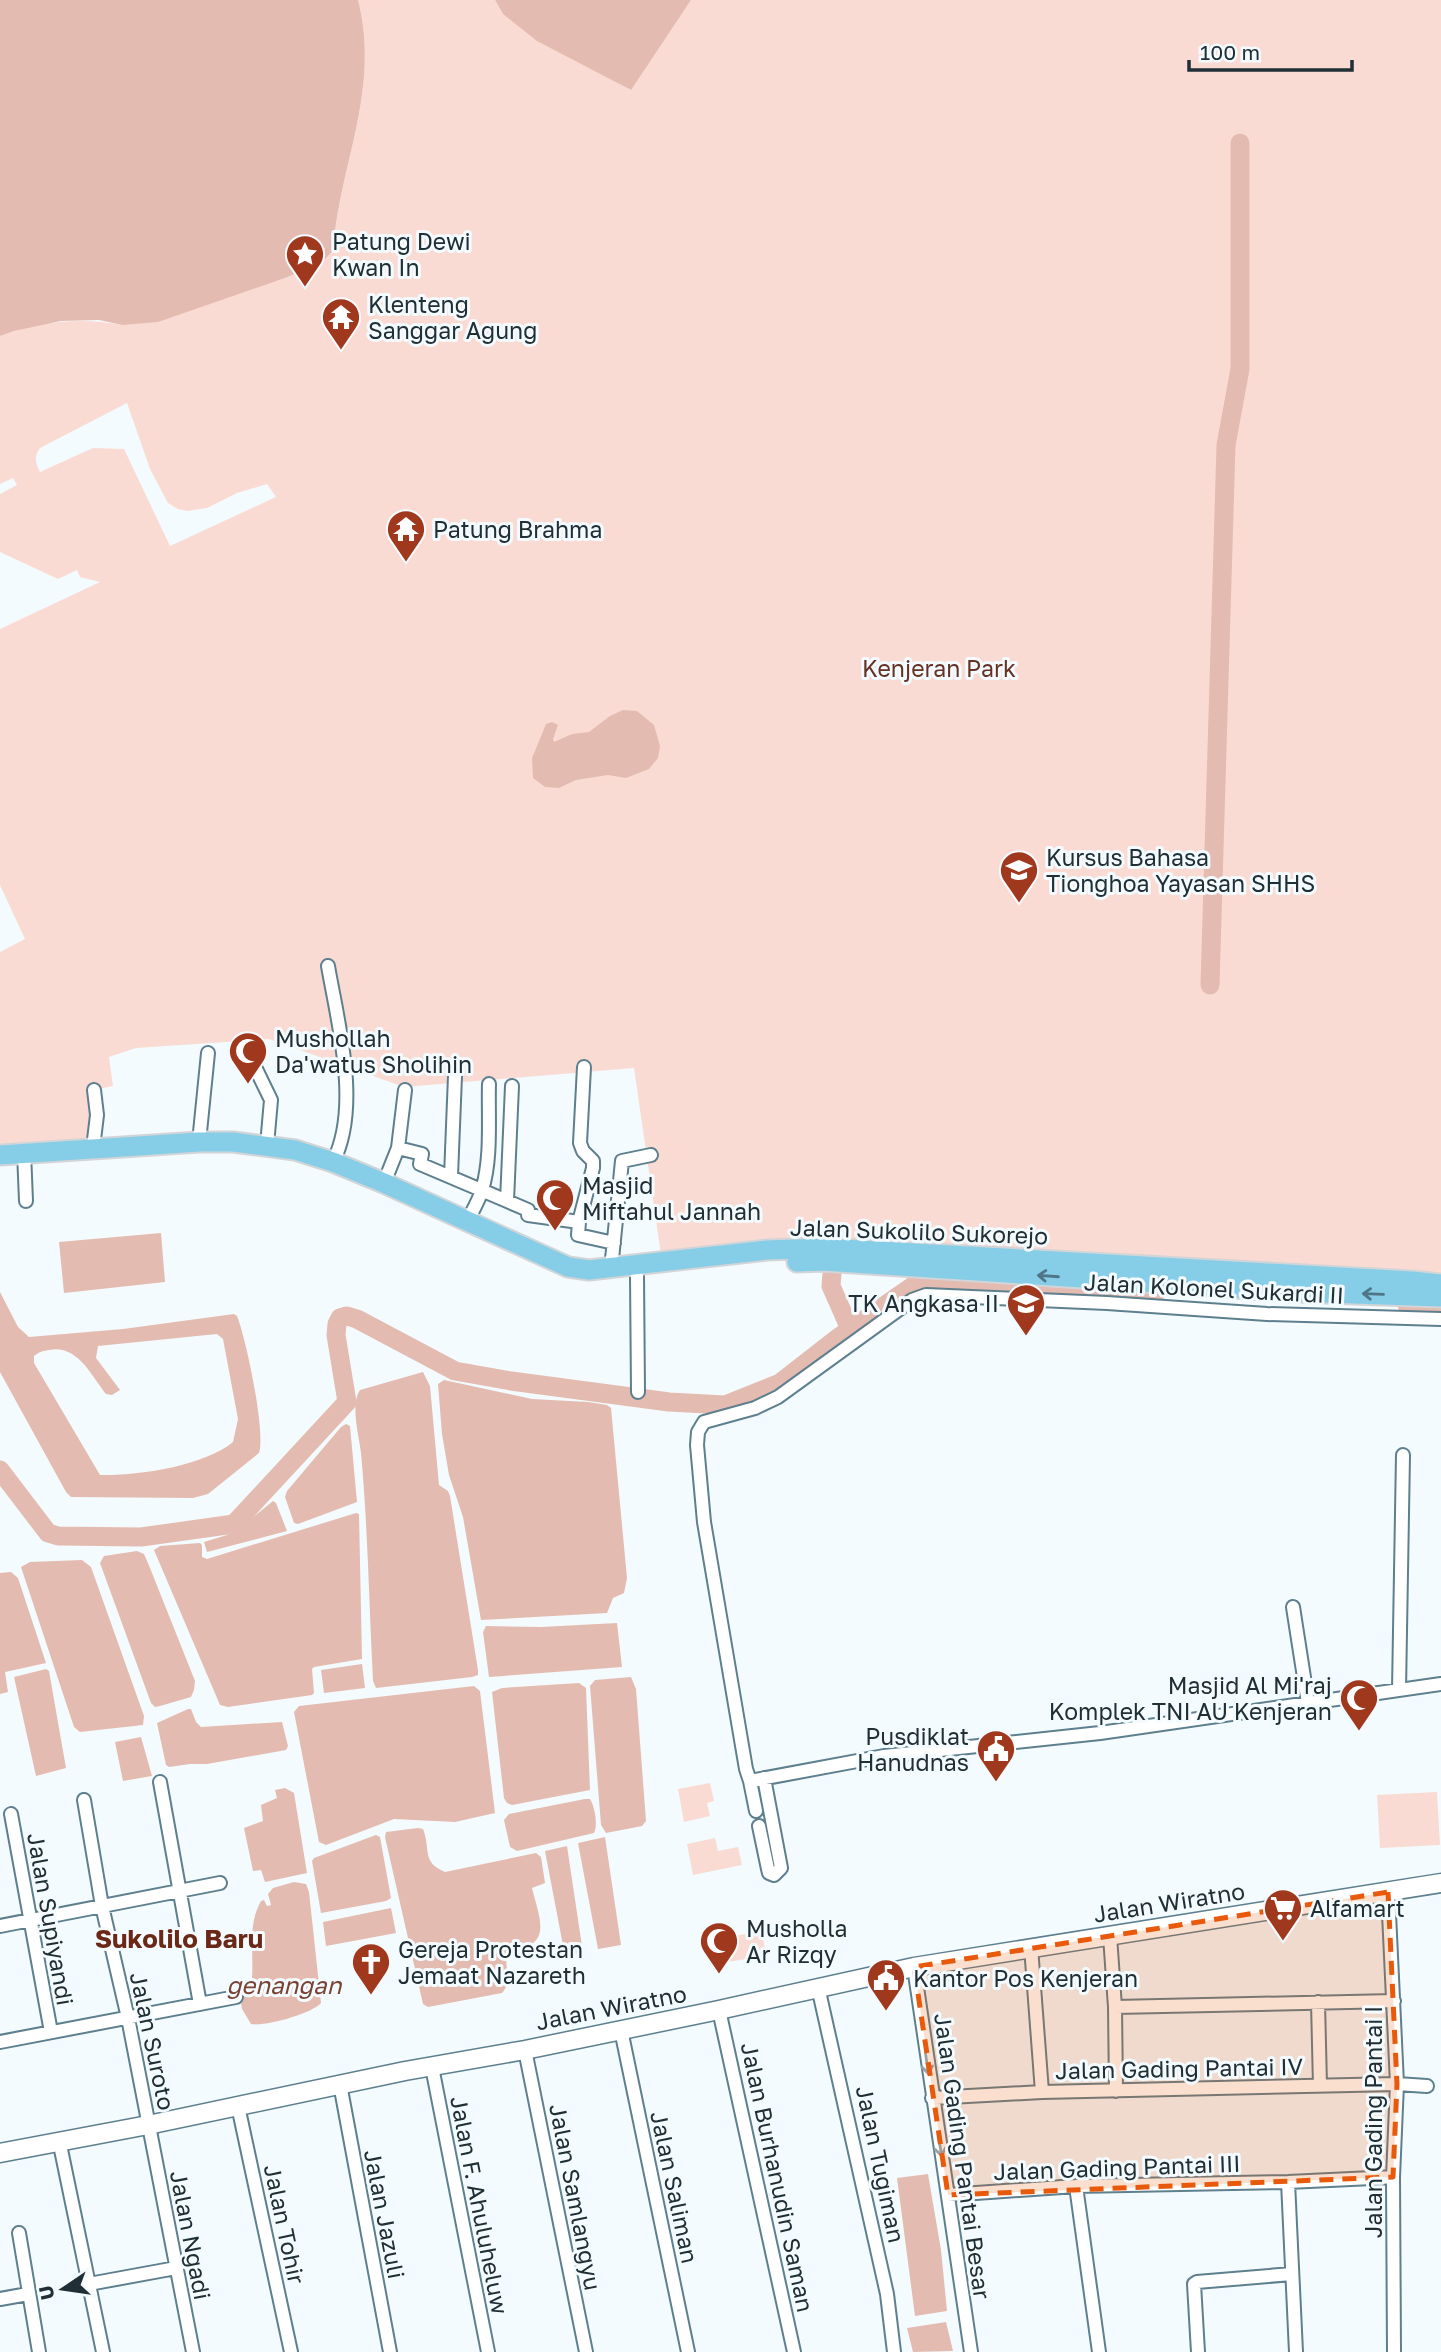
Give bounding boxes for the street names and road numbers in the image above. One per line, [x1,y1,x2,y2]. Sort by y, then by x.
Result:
street label: Jalan Sukolilo Sukorejo [789,1213,1049,1249]
street label: Jalan Kolonel Sukardi II [1083,1267,1345,1309]
street label: Jalan Supiyandi [22,1831,80,2007]
street label: Jalan Wiratno [1091,1876,1247,1928]
street label: Jalan Suroto [125,1970,181,2112]
street label: Jalan Wiratno [533,1979,689,2035]
street label: Jalan Gading Pantai I [1359,2006,1387,2238]
street label: Jalan Gading Pantai Besar [929,2011,997,2301]
street label: Jalan Burhanudin Saman [736,2040,820,2314]
street label: Jalan Gading Pantai IV [1055,2052,1303,2084]
street label: Jalan Tugiman [851,2083,911,2245]
street label: Jalan F. Ahuluheluw [445,2093,515,2317]
street label: Jalan Samlangyu [544,2101,608,2293]
street label: Jalan Saliman [645,2108,705,2266]
street label: Jalan Jazuli [359,2147,411,2281]
street label: Jalan Gading Pantai III [993,2149,1241,2185]
street label: Jalan Tohir [259,2162,311,2286]
street label: Jalan Ngadi [165,2168,217,2302]

